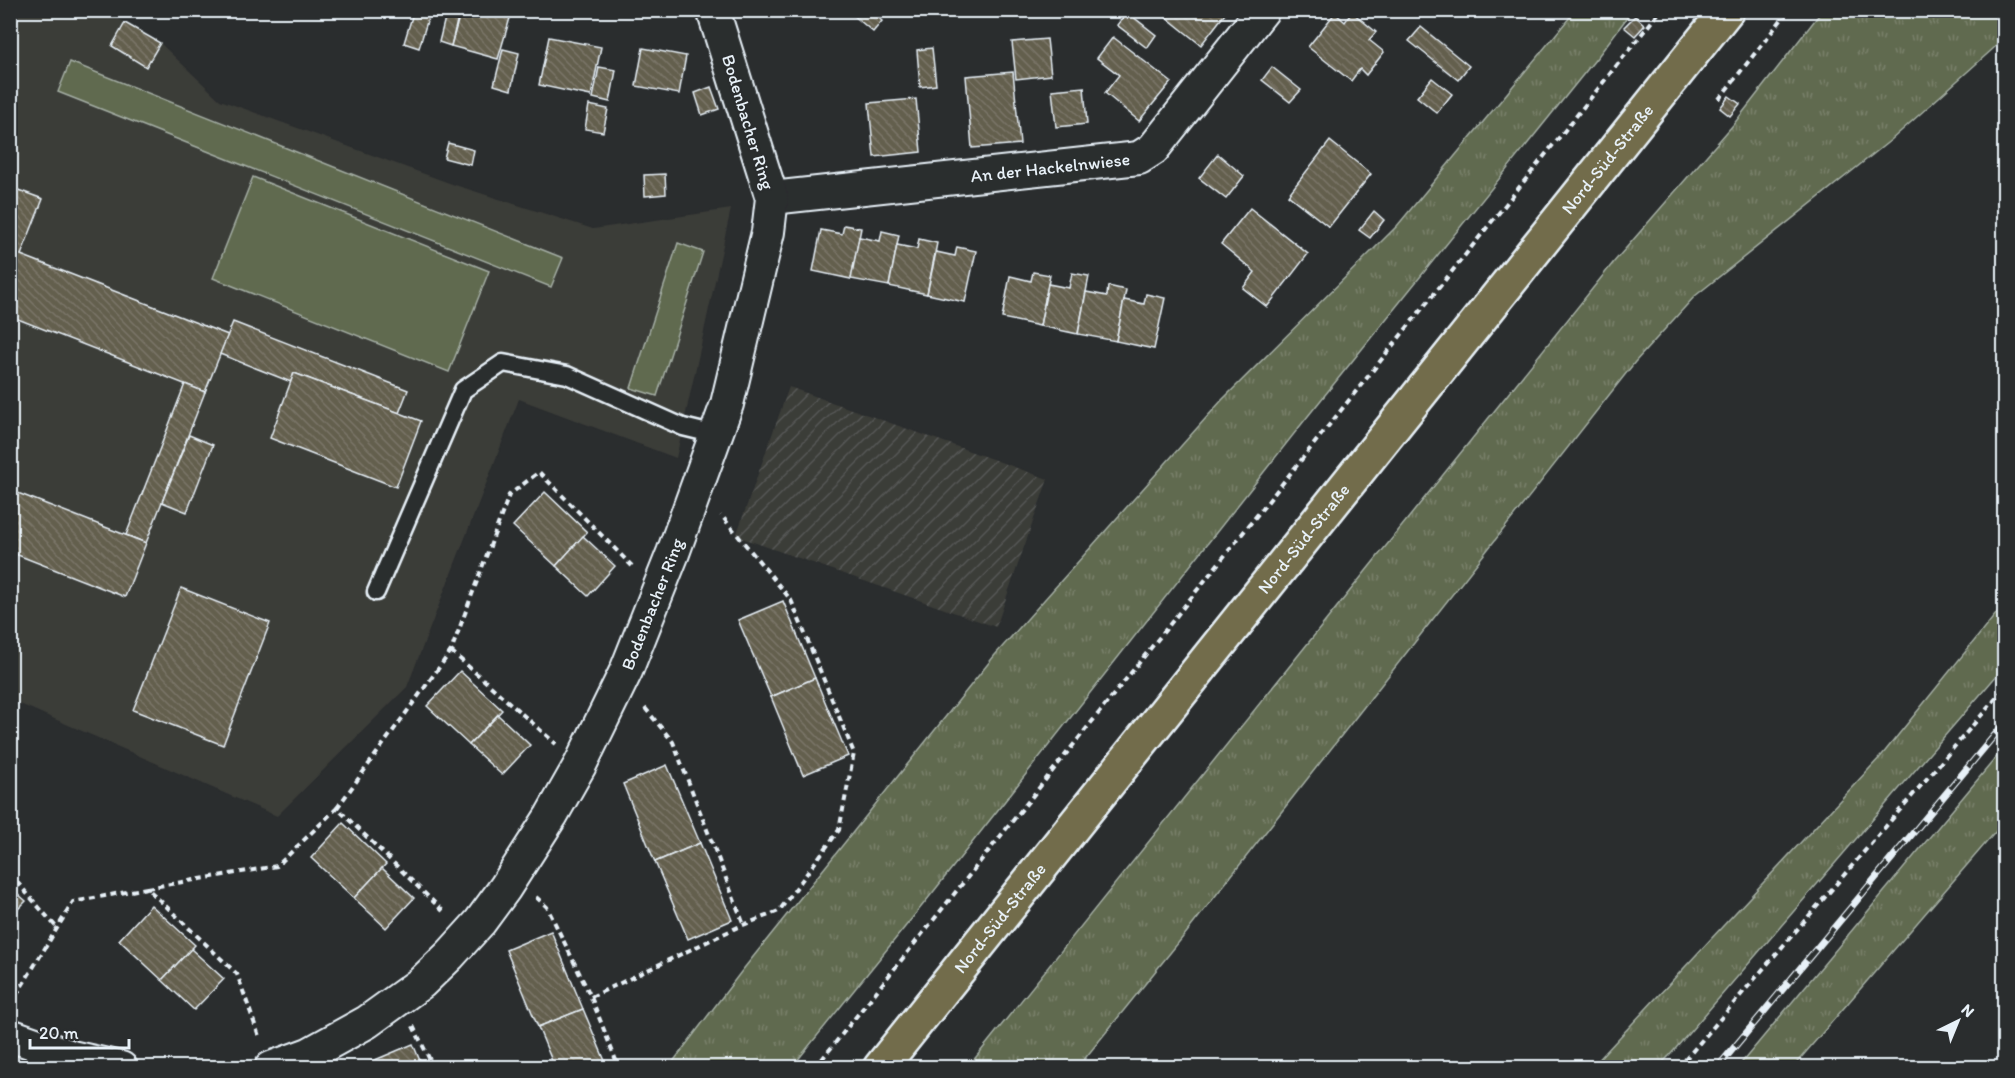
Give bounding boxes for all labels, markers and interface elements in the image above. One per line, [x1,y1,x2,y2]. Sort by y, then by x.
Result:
street label: Bodenbacher Ring [717,52,779,193]
street label: Nord-Süd-Straße [1557,100,1658,219]
street label: An der Hackelnwiese [969,148,1131,187]
street label: Nord-Süd-Straße [1253,479,1355,598]
street label: Bodenbacher Ring [616,535,689,673]
street label: Nord-Süd-Straße [949,858,1051,978]
north arrow [1928,991,1988,1051]
text: N [1957,1000,1978,1021]
scale bar [30,1012,129,1050]
text: 20 m [39,1022,79,1044]

